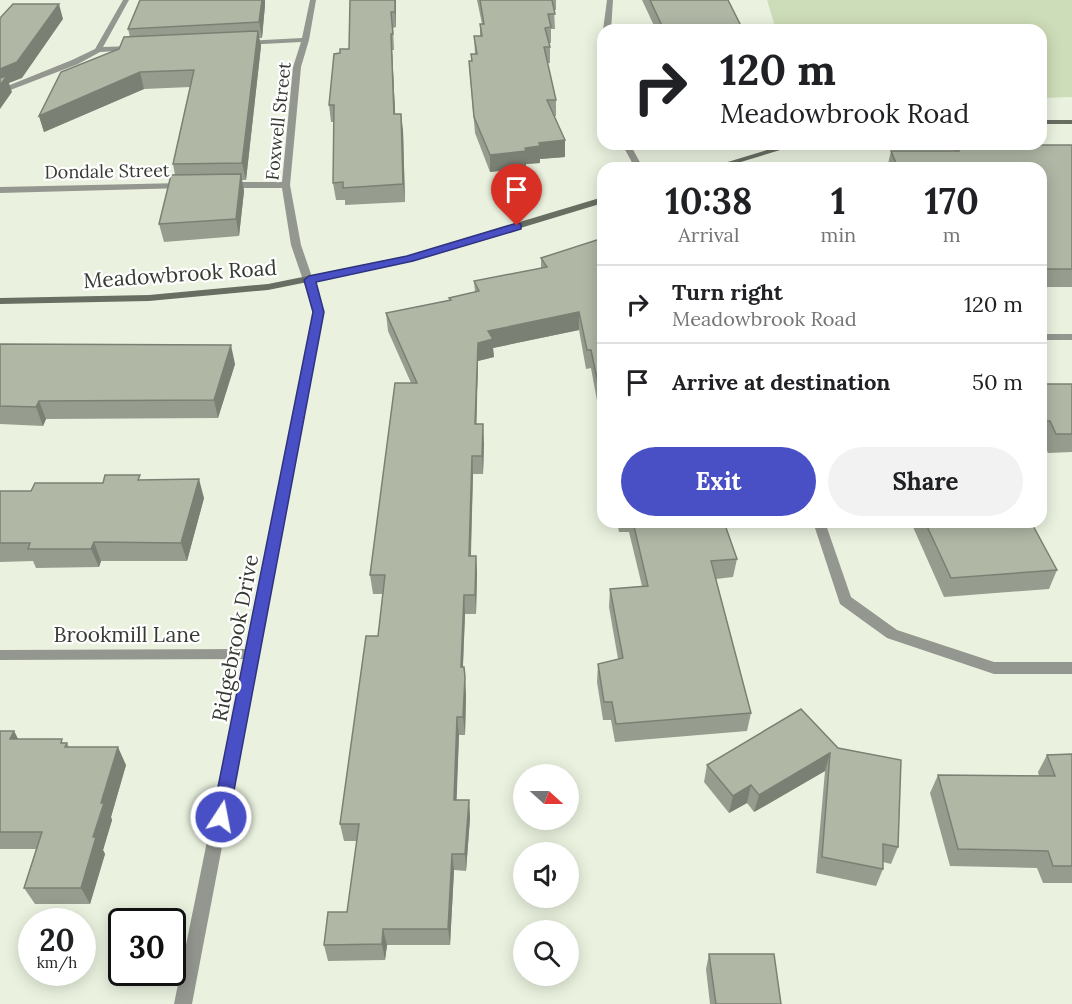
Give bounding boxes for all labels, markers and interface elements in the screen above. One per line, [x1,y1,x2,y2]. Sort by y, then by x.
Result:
text: 120 m [720,43,836,97]
icon: right [621,48,699,126]
street label: Foxwell Street [260,61,296,181]
text: Meadowbrook Road [720,96,969,130]
street label: Dondale Street [44,158,170,184]
pin [491,164,542,226]
icon: arrive [500,173,533,206]
text: 10:38 [665,178,752,224]
text: 1 [831,178,846,224]
text: 170 [924,178,979,224]
text: Arrival [678,222,739,247]
text: min [821,222,856,247]
text: m [943,222,961,247]
street label: Meadowbrook Road [82,254,278,294]
text: Turn right [672,278,783,306]
icon: right [621,288,654,321]
text: 120 m [964,290,1023,318]
text: Meadowbrook Road [672,306,857,331]
icon: arrive [621,366,654,399]
text: Arrive at destination [672,368,890,396]
text: 50 m [972,368,1023,396]
button: Exit [621,447,816,516]
button: Share [828,447,1023,516]
street label: Ridgebrook Drive [206,552,264,724]
street label: Brookmill Lane [54,621,200,648]
north arrow [513,764,579,830]
map controls [513,764,579,986]
position arrow [189,785,253,849]
button: sound [513,842,579,908]
speed limit sign: 30 [108,908,186,986]
button: search [513,920,579,986]
text: 20 [39,921,75,959]
text: km/h [37,953,77,972]

